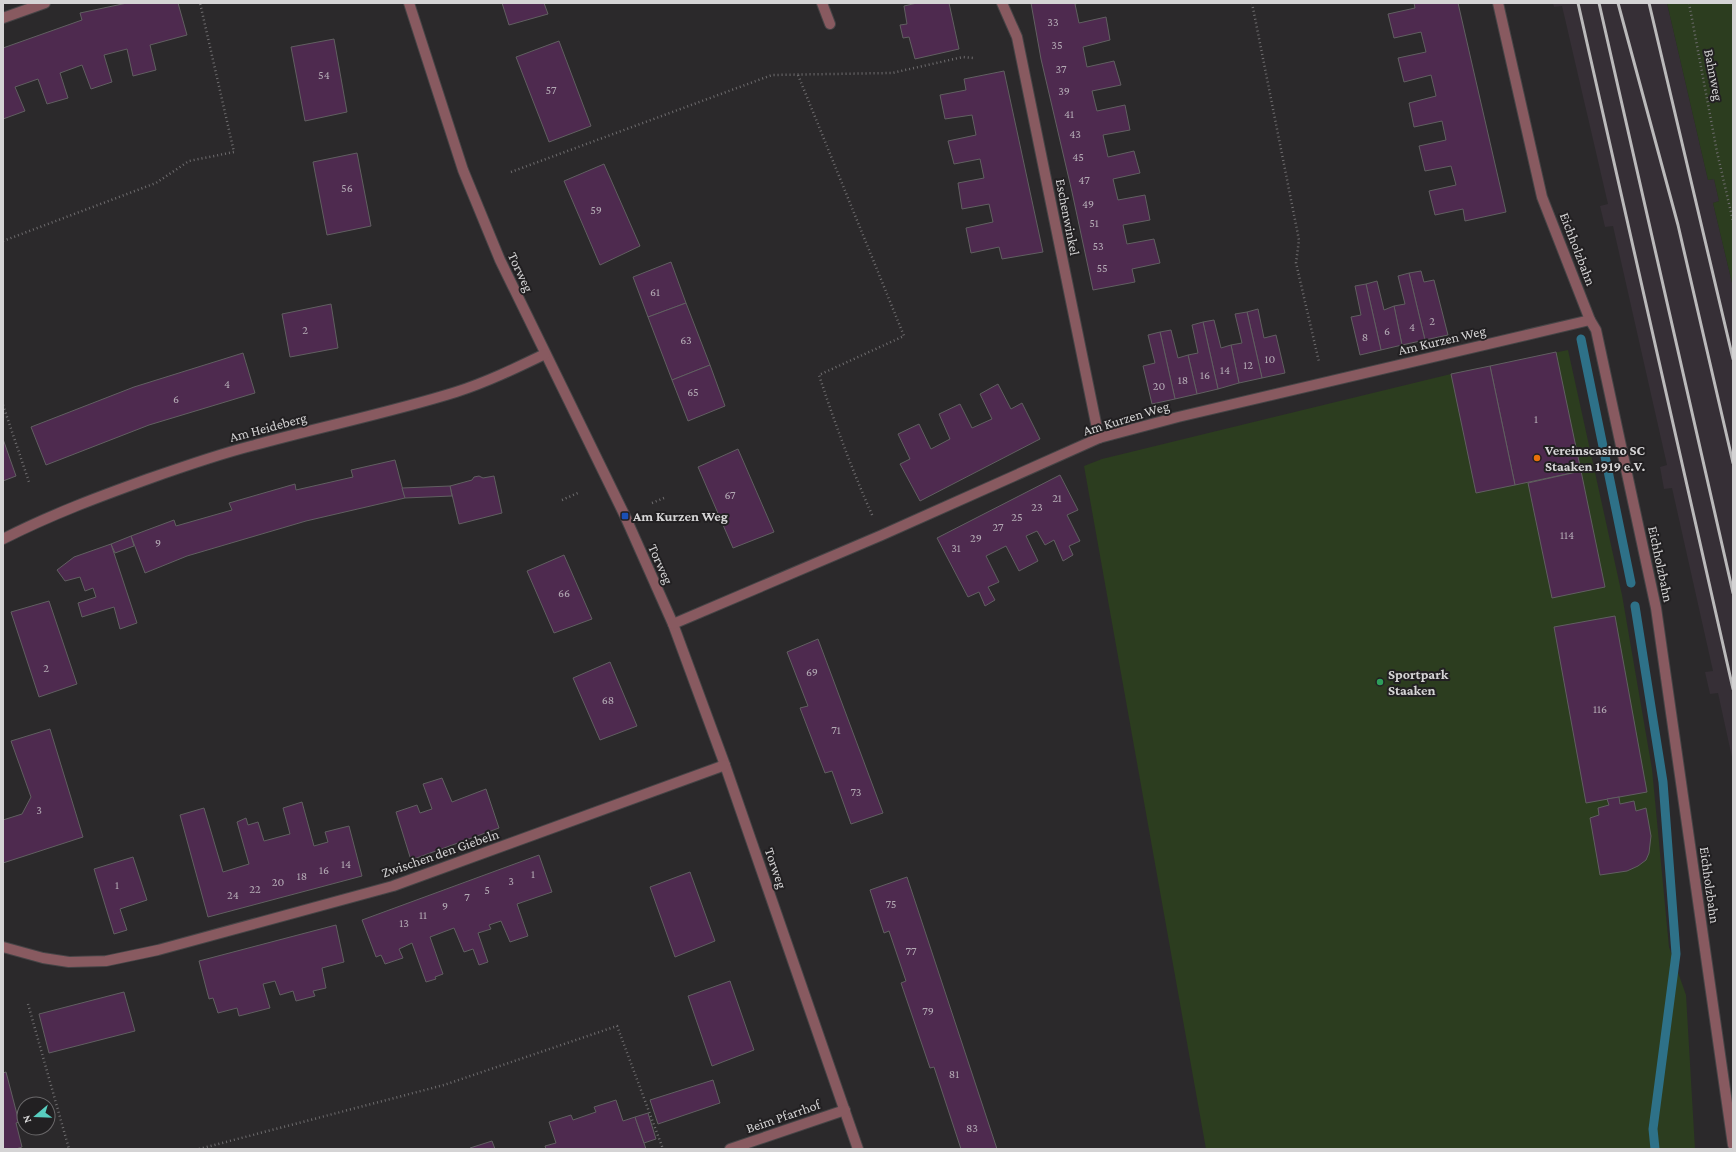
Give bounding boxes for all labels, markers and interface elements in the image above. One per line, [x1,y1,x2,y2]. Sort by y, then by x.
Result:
house number: 33 [1047,15,1059,29]
house number: 35 [1051,38,1063,52]
street label: Bahnweg [1701,48,1727,102]
house number: 37 [1055,62,1067,76]
house number: 54 [318,68,330,82]
house number: 57 [546,83,557,97]
house number: 39 [1058,84,1070,98]
house number: 41 [1064,107,1074,121]
house number: 43 [1069,127,1081,141]
house number: 45 [1072,150,1084,164]
house number: 47 [1078,173,1090,187]
street label: Eschenwinkel [1053,177,1083,257]
house number: 56 [341,181,353,195]
house number: 49 [1082,197,1094,211]
house number: 59 [590,203,602,217]
street label: Eichholzbahn [1557,210,1599,288]
house number: 51 [1089,216,1099,230]
house number: 53 [1092,239,1104,253]
street label: Torweg [505,250,537,295]
house number: 55 [1096,261,1108,275]
house number: 61 [650,285,660,299]
house number: 2 [1429,314,1435,328]
house number: 4 [1409,320,1415,334]
street label: Am Kurzen Weg [1397,322,1488,358]
house number: 2 [302,323,308,337]
house number: 6 [1384,324,1390,338]
house number: 8 [1362,330,1368,344]
house number: 63 [680,333,692,347]
house number: 10 [1265,352,1276,366]
house number: 12 [1243,358,1253,372]
house number: 14 [1220,363,1230,377]
house number: 16 [1200,368,1210,382]
house number: 18 [1178,373,1188,387]
house number: 4 [224,377,230,391]
house number: 20 [1153,379,1165,393]
house number: 65 [687,385,699,399]
house number: 6 [173,392,179,406]
street label: Am Kurzen Weg [1081,397,1171,439]
street label: Am Heideberg [228,409,309,445]
house number: 1 [1534,412,1538,426]
place label: Vereinscasino SC Staaken 1919 e.V. [1544,442,1646,474]
marker: Vereinscasino SC Staaken 1919 e.V. [1532,453,1542,463]
house number: 67 [724,488,736,502]
house number: 21 [1052,491,1062,505]
house number: 23 [1031,500,1043,514]
place label: Am Kurzen Weg [632,508,728,524]
house number: 25 [1011,510,1023,524]
marker: Am Kurzen Weg [620,511,630,521]
house number: 27 [992,520,1004,534]
street label: Eichholzbahn [1645,525,1677,604]
house number: 114 [1560,528,1574,542]
house number: 29 [970,531,982,545]
house number: 9 [155,536,161,550]
house number: 31 [951,541,961,555]
street label: Torweg [645,542,677,587]
house number: 66 [558,586,570,600]
house number: 2 [43,661,49,675]
house number: 69 [806,665,818,679]
place label: Sportpark Staaken [1388,666,1449,698]
marker: Sportpark Staaken [1375,677,1385,687]
house number: 68 [602,693,614,707]
house number: 116 [1593,702,1607,716]
house number: 71 [831,723,841,737]
house number: 73 [850,785,862,799]
house number: 3 [36,803,42,817]
street label: Zwischen den Giebeln [379,825,501,881]
street label: Torweg [762,845,790,891]
street label: Eichholzbahn [1697,846,1723,925]
house number: 14 [341,857,351,871]
house number: 16 [319,863,329,877]
house number: 1 [531,867,535,881]
house number: 18 [297,869,307,883]
house number: 3 [508,874,514,888]
house number: 20 [272,875,284,889]
house number: 1 [115,878,119,892]
house number: 22 [249,882,261,896]
house number: 5 [484,883,490,897]
house number: 24 [227,888,239,902]
house number: 7 [464,890,470,904]
house number: 75 [885,897,897,911]
house number: 9 [442,899,448,913]
house number: 11 [419,908,427,922]
house number: 13 [399,916,409,930]
house number: 77 [905,944,917,958]
house number: 79 [922,1004,934,1018]
house number: 81 [949,1067,959,1081]
north arrow [16,1096,56,1136]
street label: Beim Pfarrhof [744,1096,823,1136]
text: N [19,1113,33,1125]
house number: 83 [966,1121,978,1135]

